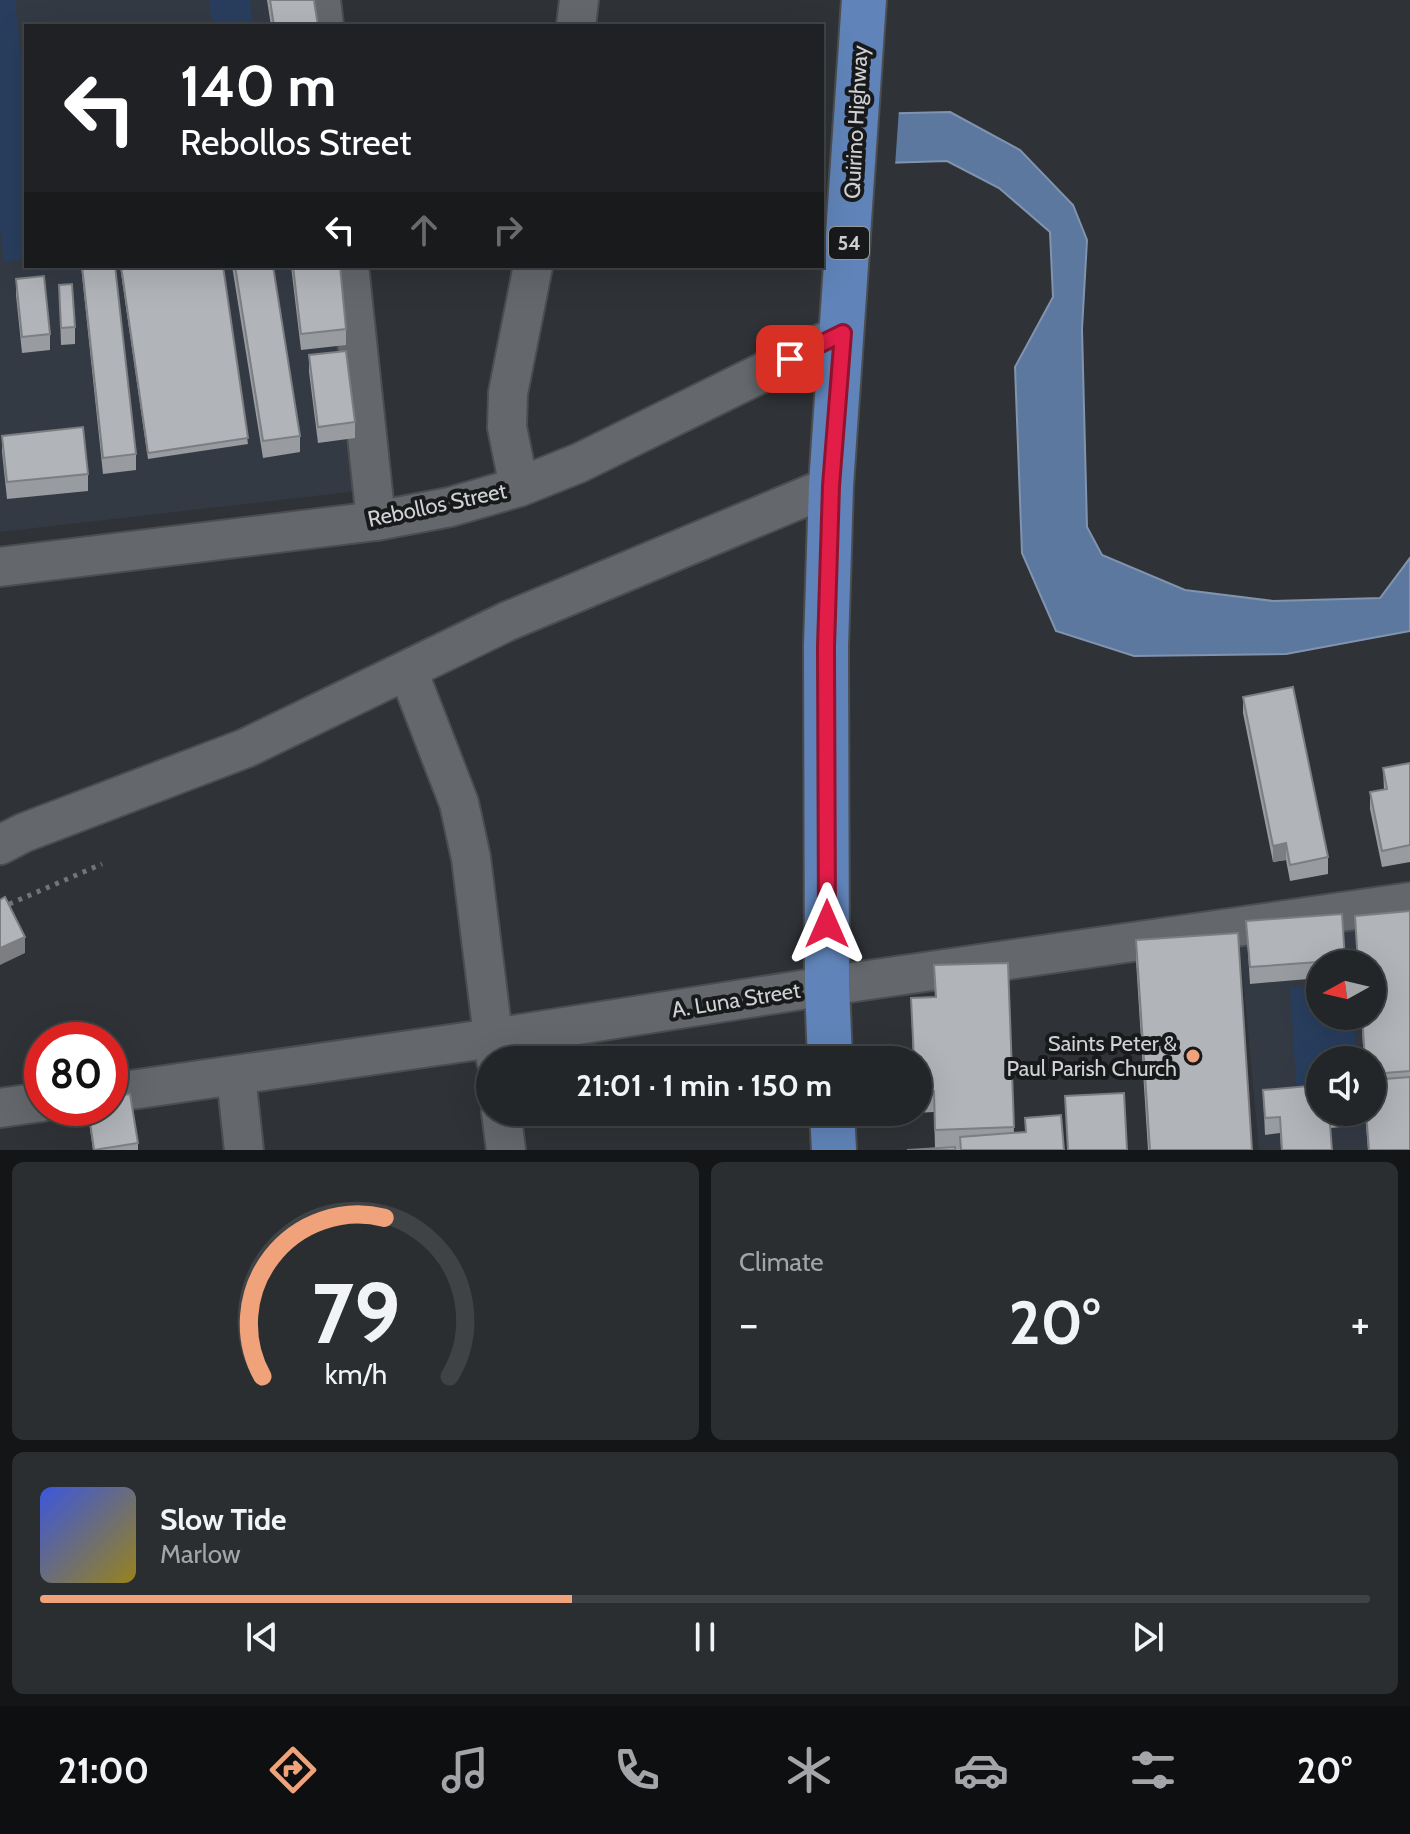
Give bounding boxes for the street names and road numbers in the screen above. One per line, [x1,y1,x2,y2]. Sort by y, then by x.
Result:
street label: Quirino Highway [838,45,874,199]
road number: 54 [829,227,869,259]
street label: Rebollos Street [365,477,510,533]
street label: A. Luna Street [670,976,803,1023]

